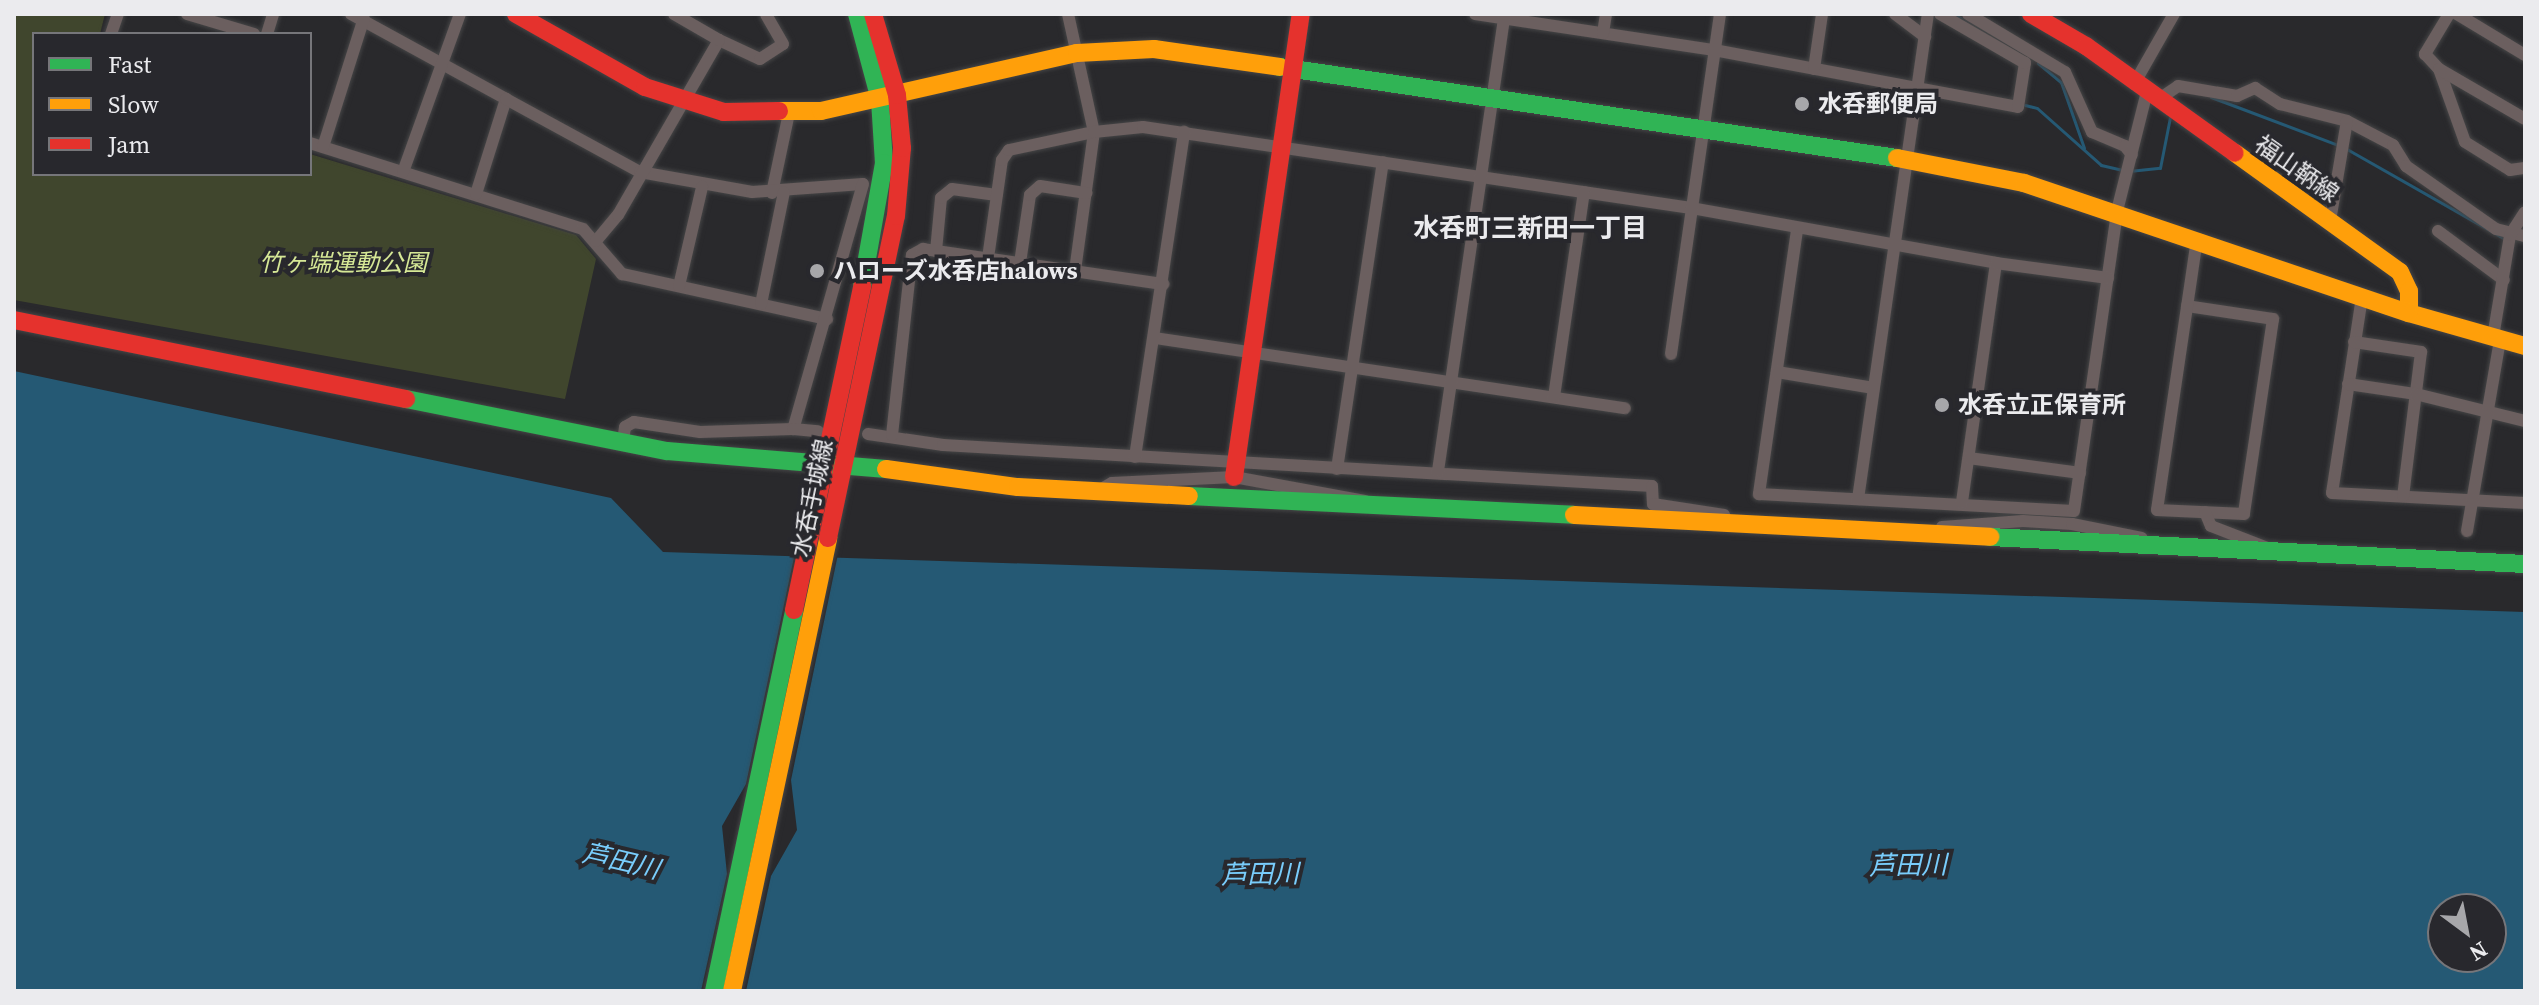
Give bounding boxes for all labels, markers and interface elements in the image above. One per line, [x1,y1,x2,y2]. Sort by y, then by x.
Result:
legend [32,32,312,176]
text: Fast [108,48,151,81]
text: Slow [108,88,159,121]
place label: 水呑郵便局 [1818,90,1938,118]
marker: 水呑郵便局 [1793,95,1811,113]
text: Jam [108,128,150,161]
street label: 福山鞆線 [2249,130,2345,208]
district label: 水呑町三新田一丁目 [1413,213,1647,245]
park label: 竹ヶ端運動公園 [259,249,427,277]
place label: ハローズ水呑店halows [833,257,1079,285]
marker: ハローズ水呑店halows [808,262,826,280]
place label: 水呑立正保育所 [1958,391,2126,419]
marker: 水呑立正保育所 [1933,396,1951,414]
street label: 水呑手城線 [785,436,839,560]
water label: 芦田川 [579,838,663,886]
water label: 芦田川 [1869,850,1947,882]
water label: 芦田川 [1221,859,1299,891]
north arrow [2427,893,2507,973]
text: N [2464,935,2493,969]

